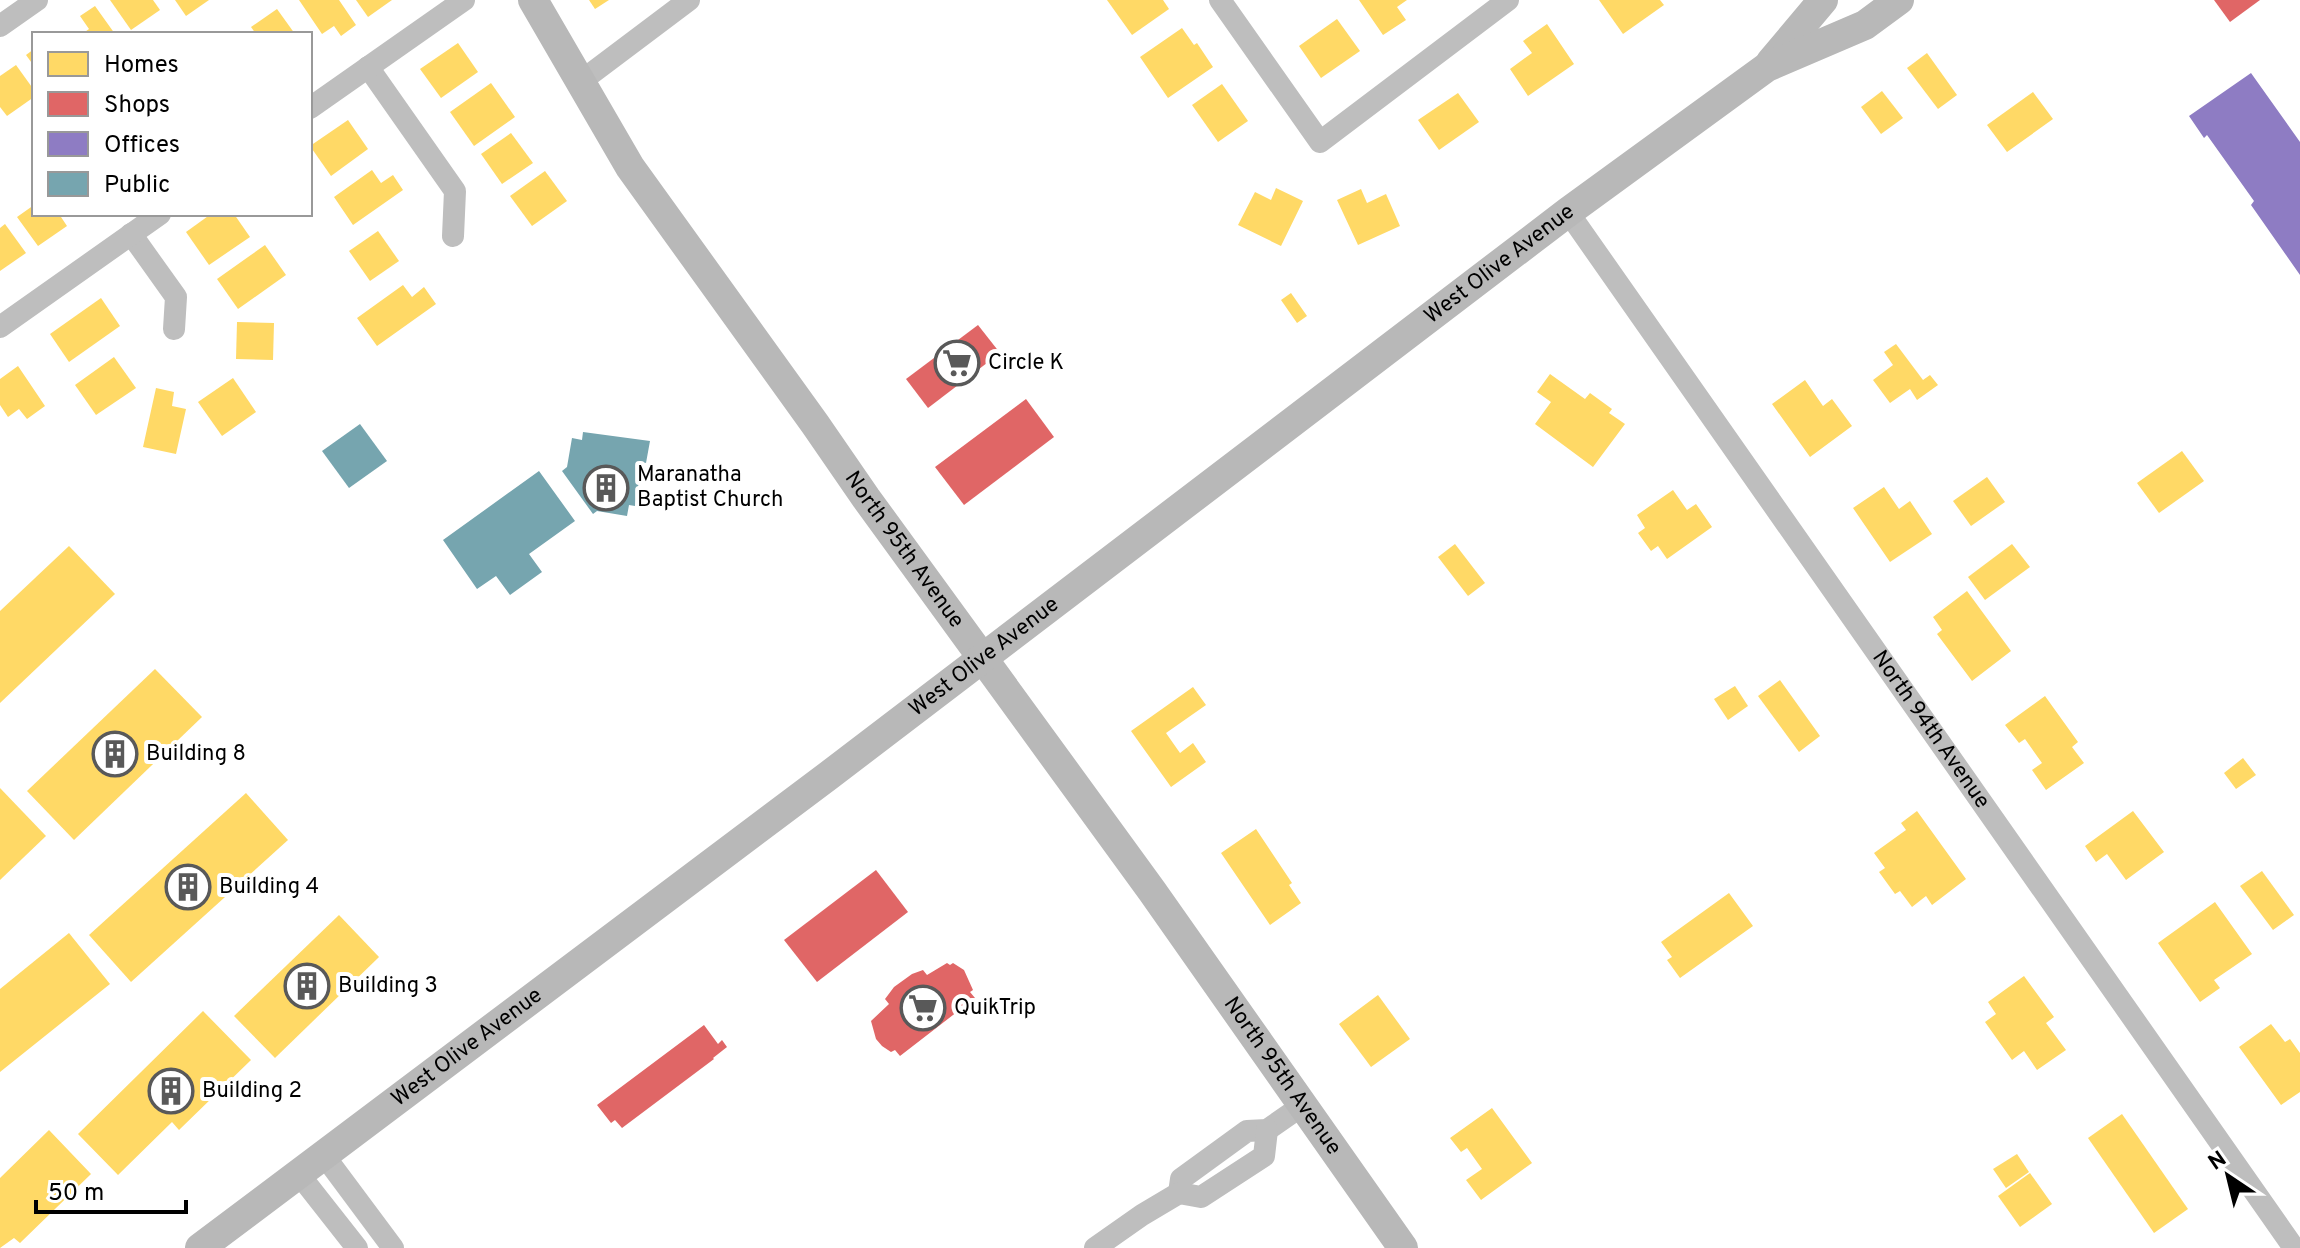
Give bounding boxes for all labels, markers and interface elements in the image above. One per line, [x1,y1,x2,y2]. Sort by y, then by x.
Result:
legend [32,32,312,216]
text: Homes [104,51,179,81]
text: Shops [104,91,170,121]
text: Offices [104,131,180,161]
text: Public [104,171,170,201]
street label: West Olive Avenue [1419,198,1580,330]
supermarket icon: Circle K [933,339,981,387]
place label: Circle K [988,350,1064,377]
place label: Maranatha Baptist Church [637,462,783,514]
building icon: Maranatha Baptist Church [582,464,630,512]
street label: North 95th Avenue [838,466,970,634]
street label: West Olive Avenue [904,591,1065,723]
street label: North 94th Avenue [1866,645,1995,814]
building icon: Building 8 [91,730,139,778]
place label: Building 8 [146,741,246,768]
building icon: Building 4 [164,863,212,911]
place label: Building 4 [219,874,319,901]
building icon: Building 3 [283,962,331,1010]
place label: Building 3 [338,973,438,1000]
street label: West Olive Avenue [386,982,548,1113]
supermarket icon: QuikTrip [899,984,947,1032]
street label: North 95th Avenue [1217,992,1347,1160]
place label: QuikTrip [954,995,1036,1022]
building icon: Building 2 [147,1067,195,1115]
place label: Building 2 [202,1078,302,1105]
north arrow [2188,1136,2268,1216]
text: N [2204,1146,2232,1177]
scale bar [36,1164,186,1214]
text: 50 m [48,1179,104,1209]

